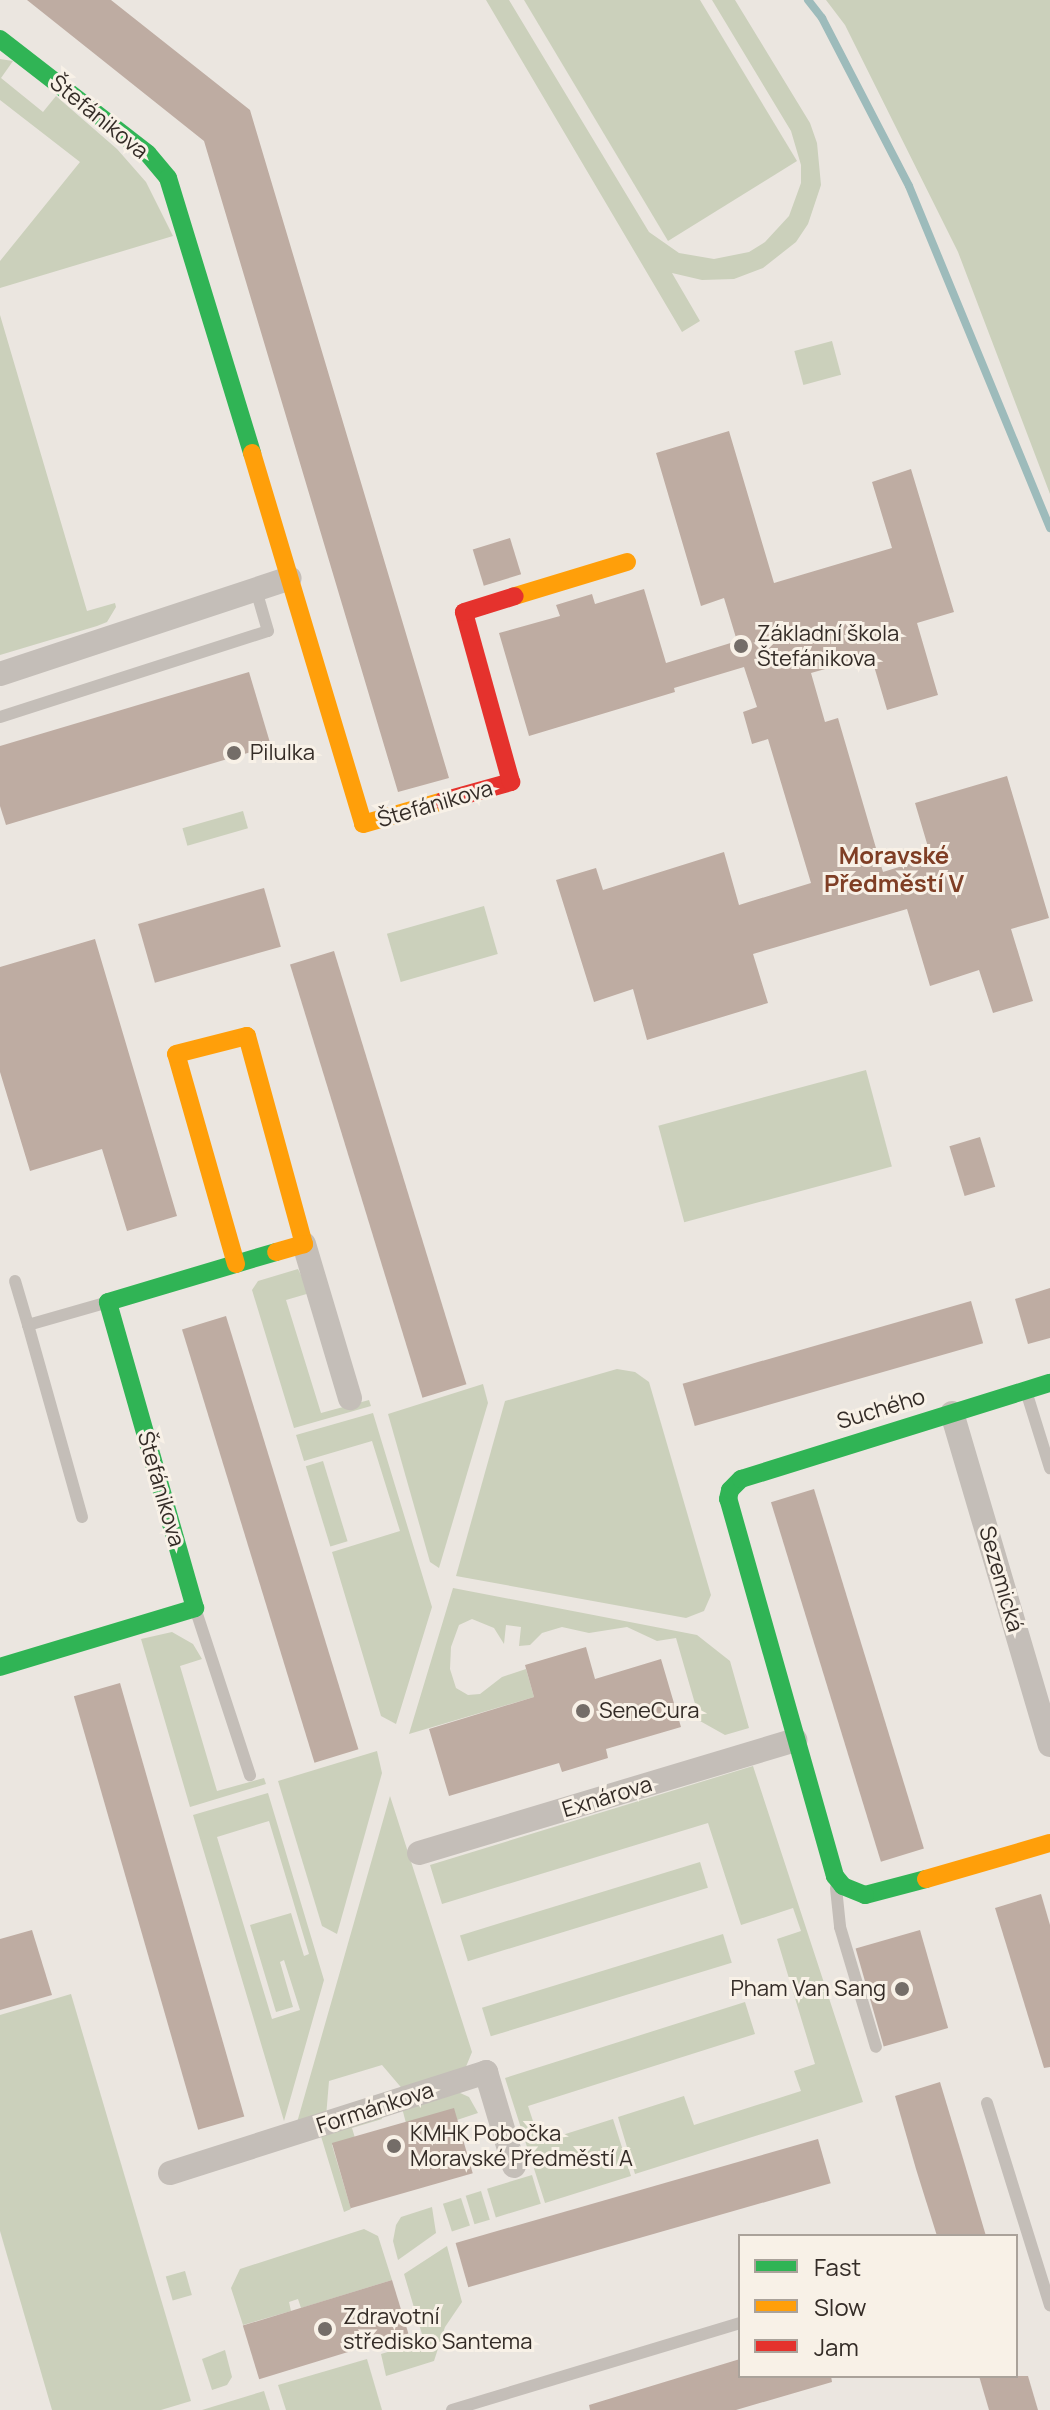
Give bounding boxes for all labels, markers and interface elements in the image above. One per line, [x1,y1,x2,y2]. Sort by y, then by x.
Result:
street label: Štefánikova [45,69,153,165]
place label: Základní škola Štefánikova [757,620,899,672]
marker: Základní škola Štefánikova [732,637,750,655]
place label: Pilulka [250,740,315,766]
marker: Pilulka [225,744,243,762]
street label: Štefánikova [374,775,496,833]
district label: Moravské Předměstí V [824,841,964,897]
street label: Suchého [834,1383,928,1435]
street label: Štefánikova [132,1428,190,1550]
street label: Sezemická [973,1523,1029,1635]
place label: SeneCura [599,1698,699,1724]
marker: SeneCura [574,1702,592,1720]
street label: Exnárova [559,1771,655,1823]
place label: Pham Van Sang [731,1976,886,2002]
marker: Pham Van Sang [893,1980,911,1998]
street label: Formánkova [313,2077,437,2139]
place label: KMHK Pobočka Moravské Předměstí A [410,2120,633,2172]
marker: KMHK Pobočka Moravské Předměstí A [385,2137,403,2155]
legend [738,2234,1018,2378]
text: Fast [814,2250,861,2283]
text: Slow [814,2290,867,2323]
place label: Zdravotní středisko Santema [343,2303,532,2354]
marker: Zdravotní středisko Santema [314,2318,336,2340]
text: Jam [814,2330,859,2363]

